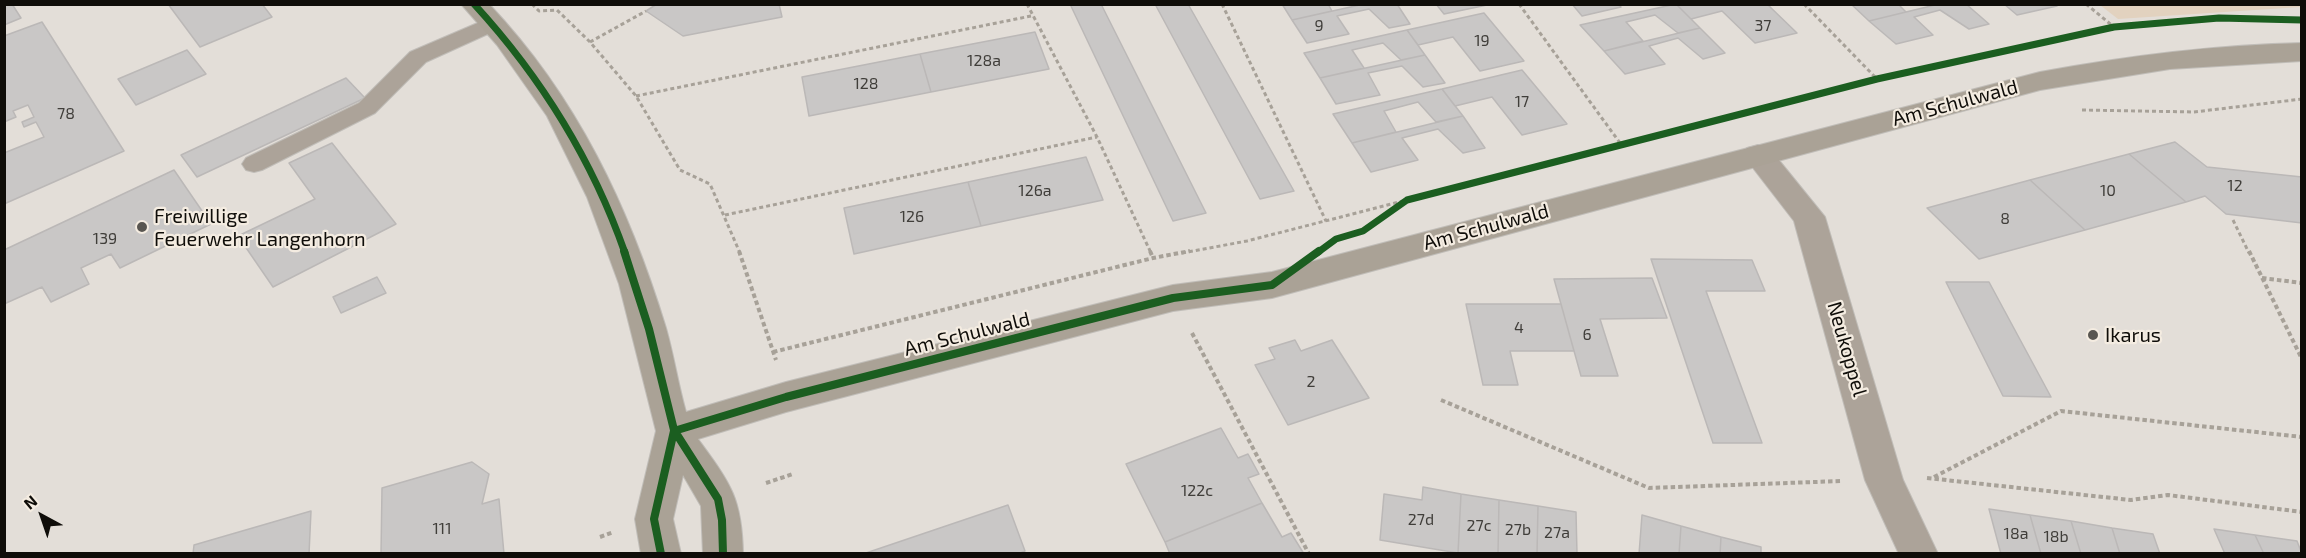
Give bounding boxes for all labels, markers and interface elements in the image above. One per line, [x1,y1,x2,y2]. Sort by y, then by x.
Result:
house number: 9 [1314,16,1324,36]
house number: 37 [1754,16,1772,36]
house number: 19 [1474,31,1490,51]
house number: 128a [967,51,1001,71]
house number: 128 [853,74,879,94]
street label: Am Schulwald [1890,75,2020,131]
house number: 17 [1515,92,1529,112]
house number: 78 [57,104,75,124]
house number: 12 [2227,176,2243,196]
house number: 126a [1018,181,1052,201]
house number: 10 [2100,181,2116,201]
street label: Am Schulwald [1421,199,1551,255]
place label: Freiwillige Feuerwehr Langenhorn [154,204,366,251]
house number: 126 [900,207,924,227]
house number: 8 [2000,209,2010,229]
marker: Freiwillige Feuerwehr Langenhorn [135,220,149,234]
house number: 139 [93,229,117,249]
street label: Neukoppel [1822,299,1872,399]
street label: Am Schulwald [902,307,1032,361]
house number: 4 [1514,318,1524,338]
place label: Ikarus [2105,323,2161,347]
house number: 6 [1582,325,1592,345]
marker: Ikarus [2086,328,2100,342]
house number: 2 [1307,372,1315,392]
house number: 122c [1181,481,1213,501]
north arrow [12,486,72,546]
text: N [20,491,41,513]
house number: 27d [1408,510,1434,530]
house number: 27c [1466,516,1492,536]
house number: 111 [432,519,452,539]
house number: 27b [1505,520,1531,540]
house number: 27a [1544,523,1570,543]
house number: 18a [2004,524,2028,544]
house number: 18b [2043,527,2069,547]

